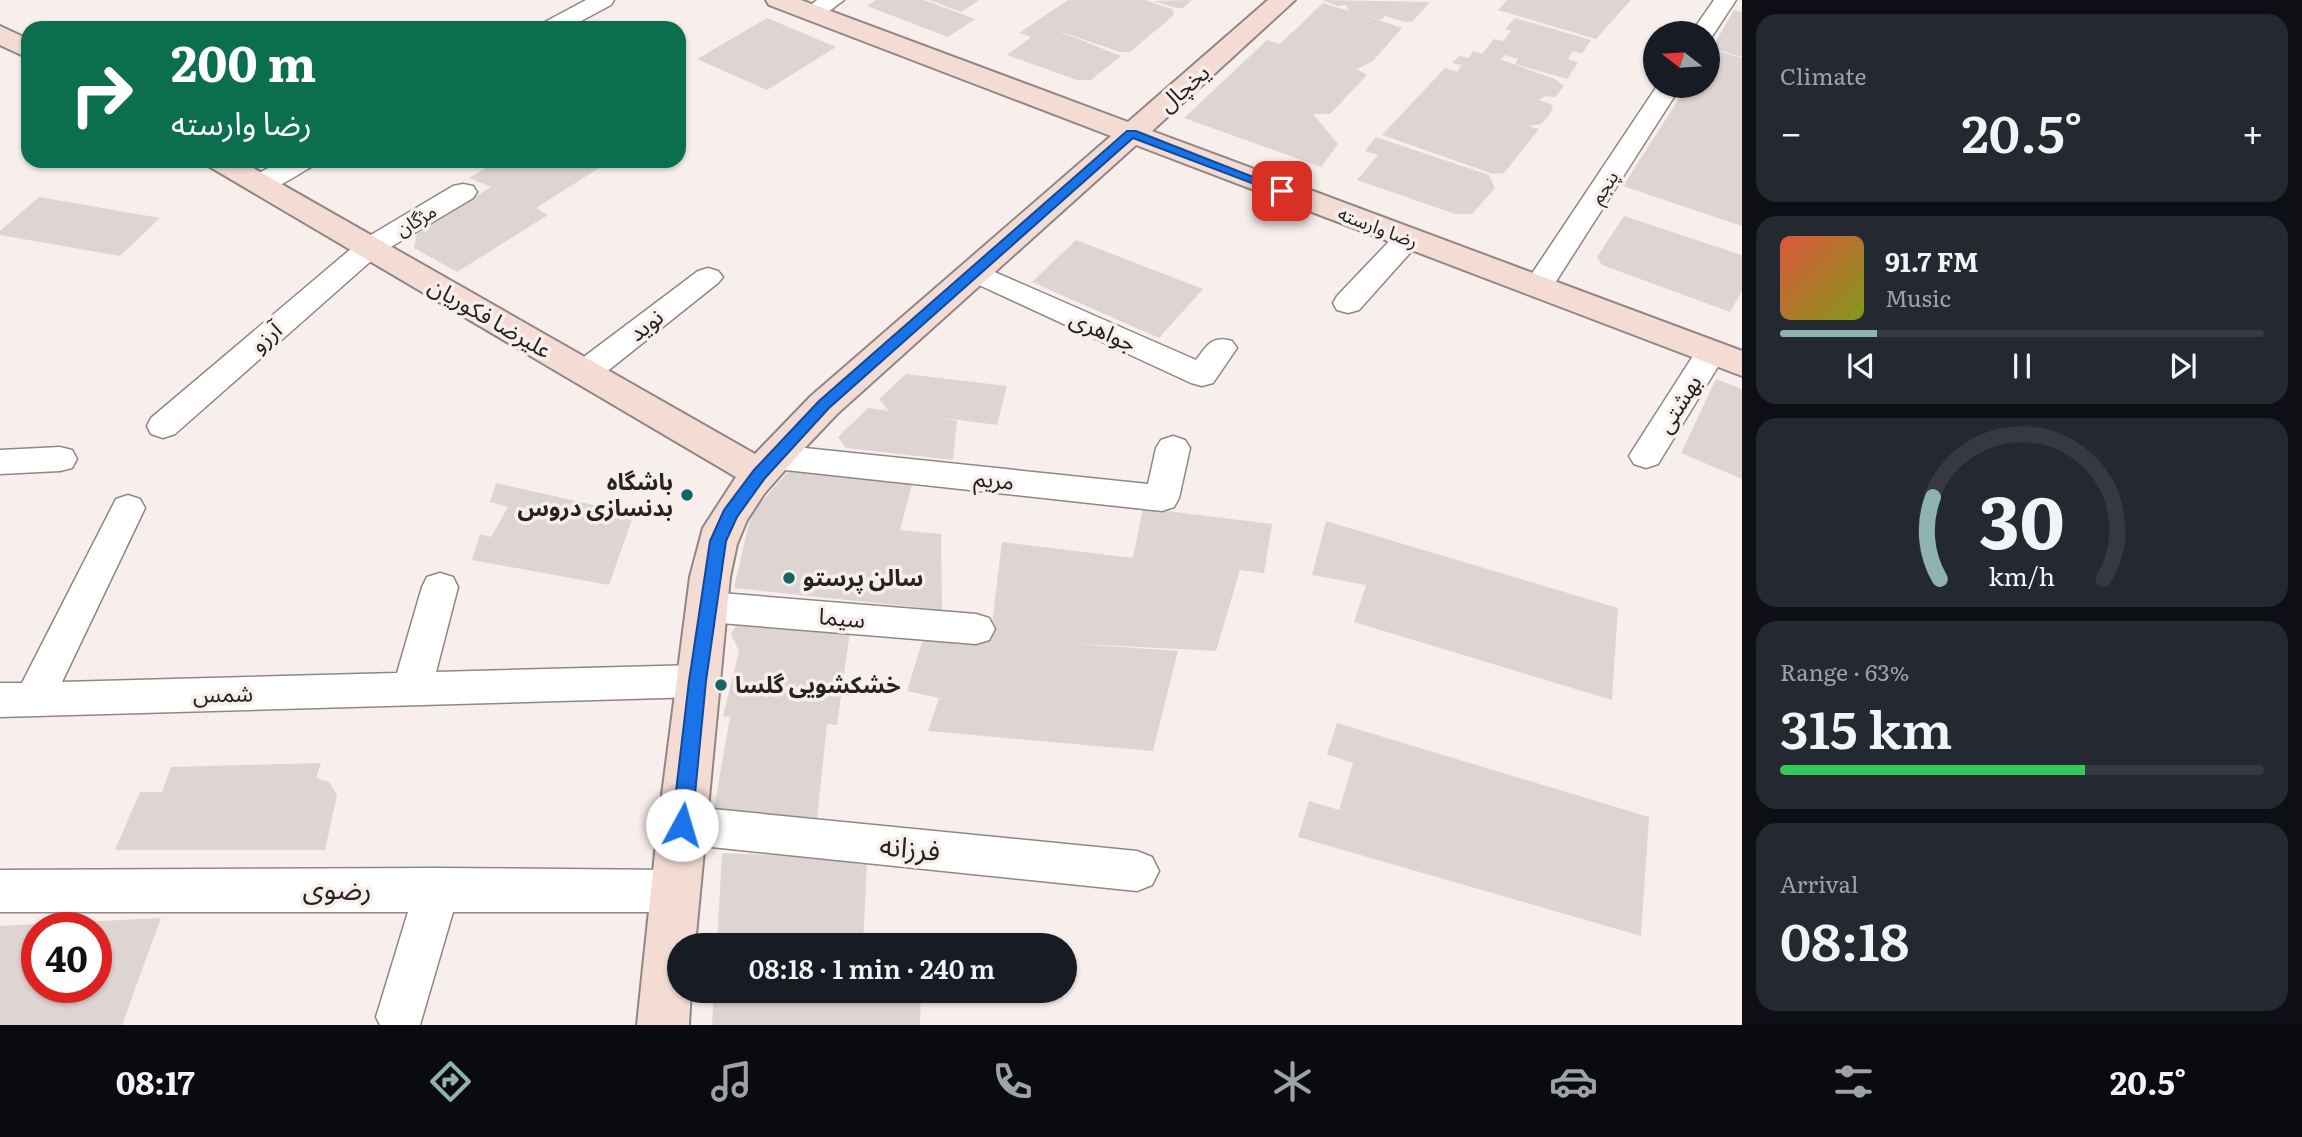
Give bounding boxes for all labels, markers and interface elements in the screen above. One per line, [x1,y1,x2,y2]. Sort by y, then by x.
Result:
north arrow [1643,21,1720,98]
map controls [1643,21,1720,98]
text: 200 m [171,24,316,97]
icon: right [56,49,147,140]
street label: یخچال [1149,54,1216,119]
text: Climate [1780,58,1866,92]
text: 20.5° [1961,92,2083,169]
text: رضا وارسته [171,97,312,145]
text: − [1780,102,1802,159]
text: + [2242,102,2264,159]
pin [1252,161,1312,221]
street label: پنجم [1582,164,1626,210]
icon: arrive [1263,172,1301,210]
street label: مژگان [390,196,441,242]
street label: رضا وارسته [1334,198,1422,254]
text: 91.7 FM [1885,241,1979,280]
street label: علیرضا فکوریان [423,267,559,365]
text: Music [1885,280,1951,314]
street label: نوید [620,299,669,348]
street label: جواهری [1065,299,1143,359]
street label: آرزو [241,311,289,359]
icon: previous [1842,347,1880,385]
icon: pause [2003,347,2041,385]
icon: next [2164,347,2202,385]
street label: بهشتی [1646,367,1708,439]
street label: مریم [972,459,1016,499]
place label: باشگاه بدنسازی دروس [517,463,673,523]
text: 30 [1979,463,2065,571]
marker: باشگاه بدنسازی دروس [679,487,695,503]
text: km/h [1989,556,2055,593]
place label: سالن پرستو [803,559,923,594]
marker: سالن پرستو [781,570,797,586]
street label: سیما [817,597,867,635]
text: Range · 63% [1780,654,1909,688]
place label: خشکشویی گلسا [735,666,900,700]
street label: شمس [192,674,254,710]
marker: خشکشویی گلسا [713,677,729,693]
text: 315 km [1780,688,1953,765]
position arrow [645,788,719,862]
street label: فرزانه [878,822,943,870]
street label: رضوی [302,866,372,908]
text: Arrival [1780,866,1859,900]
text: 08:18 [1780,900,1909,977]
speed limit sign: 40 [21,912,112,1003]
text: 08:18 · 1 min · 240 m [749,948,995,987]
text: 08:17 [116,1057,195,1105]
icon: directions [426,1057,475,1106]
icon: music [707,1057,756,1106]
icon: phone [988,1057,1037,1106]
icon: climate [1268,1057,1317,1106]
icon: car [1549,1057,1598,1106]
icon: filters [1829,1057,1878,1106]
text: 20.5° [2110,1057,2186,1105]

